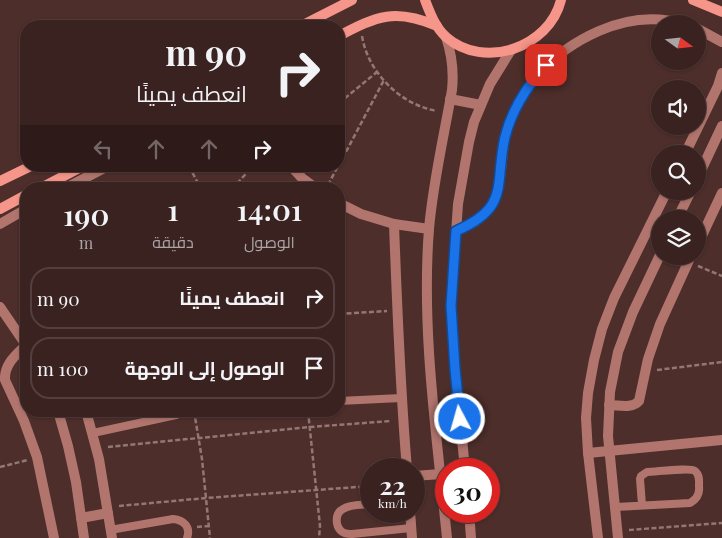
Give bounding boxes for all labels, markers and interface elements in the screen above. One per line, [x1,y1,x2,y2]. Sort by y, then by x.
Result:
north arrow [651,15,706,70]
map controls [651,15,706,265]
text: 90 m [165,28,247,75]
icon: right [265,40,330,105]
pin [525,44,567,86]
icon: arrive [532,51,560,79]
text: انعطف يمينًا [136,78,247,108]
button: sound [651,80,706,135]
icon: left [89,135,117,163]
icon: ahead [142,135,170,163]
icon: ahead [195,135,223,163]
icon: right [248,135,276,163]
button: search [651,145,706,200]
text: 1 [167,189,179,229]
text: 14:01 [237,189,302,229]
text: 190 [63,194,109,234]
button: layers [651,210,706,265]
text: دقيقة [152,231,194,252]
text: الوصول [244,231,295,252]
text: m [79,232,93,253]
text: انعطف يمينًا [179,284,285,310]
icon: right [300,284,328,312]
text: 90 m [37,285,80,311]
text: الوصول إلى الوجهة [125,354,285,380]
icon: arrive [300,354,328,382]
text: 100 m [37,355,88,381]
position arrow [433,392,485,444]
speed limit sign: 30 [435,458,500,523]
text: 22 [379,468,406,501]
text: km/h [378,495,407,511]

